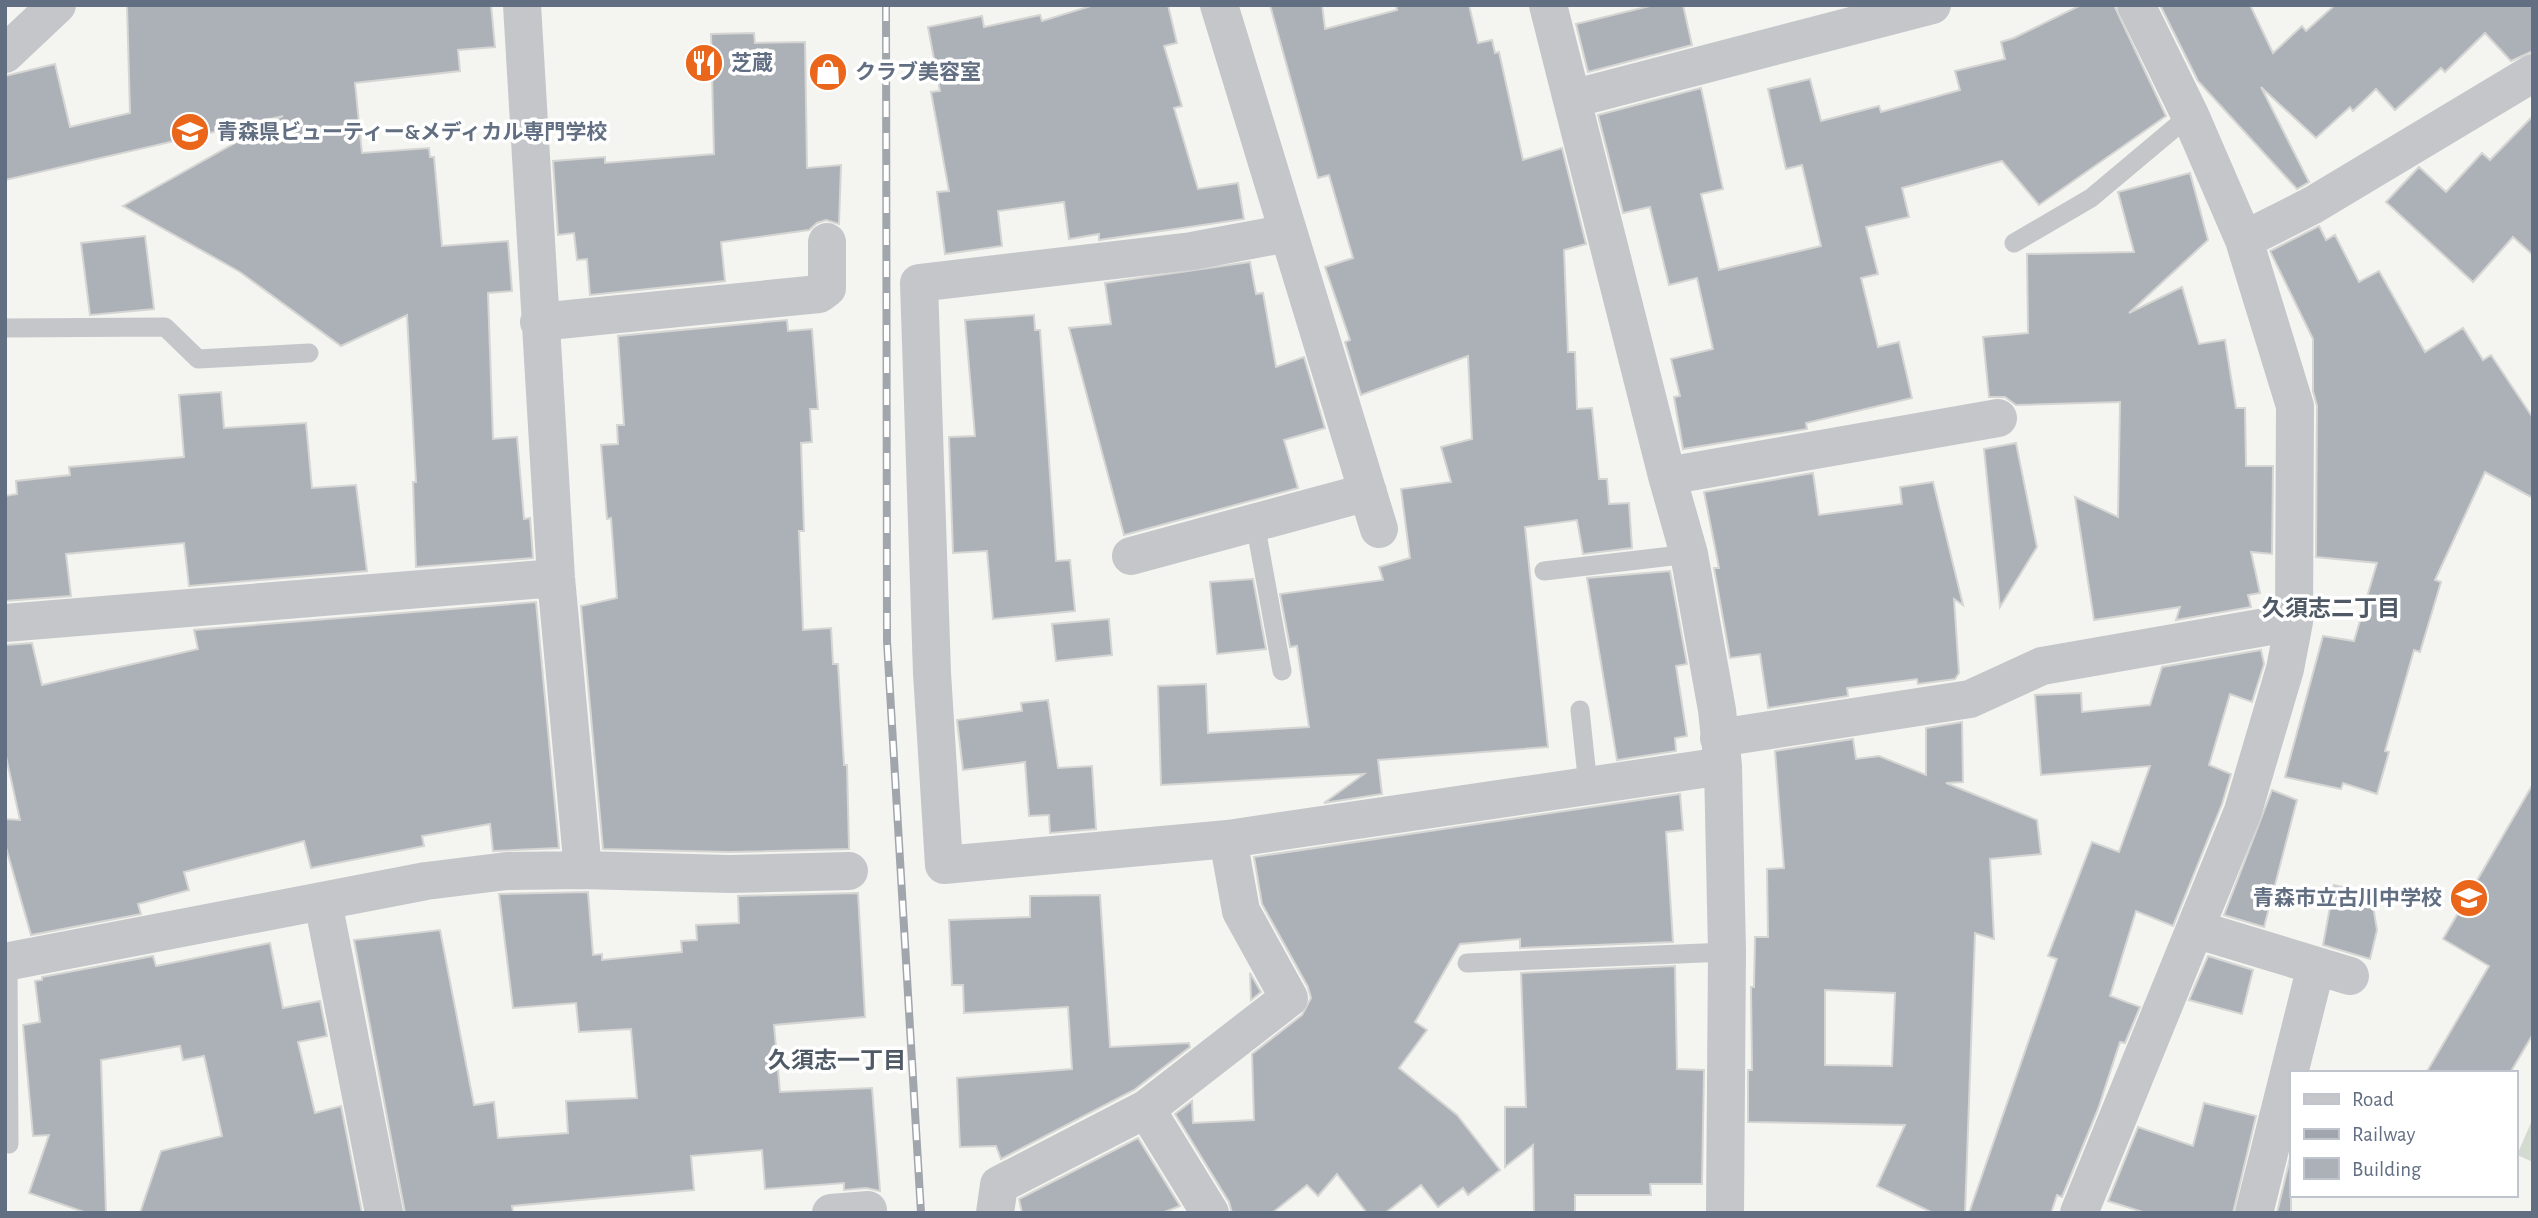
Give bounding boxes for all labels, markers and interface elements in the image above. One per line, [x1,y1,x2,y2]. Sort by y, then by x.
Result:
restaurant icon: 芝蔵 [683,42,725,84]
shop icon: クラブ美容室 [807,51,849,93]
place label: 芝蔵 [731,52,773,74]
place label: クラブ美容室 [855,60,981,83]
school or university icon: 青森県ビューティー&メディカル専門学校 [169,111,211,153]
place label: 青森県ビューティー&メディカル専門学校 [217,120,607,143]
district label: 久須志二丁目 [2262,596,2400,621]
school or university icon: 青森市立古川中学校 [2448,877,2490,919]
place label: 青森市立古川中学校 [2253,887,2442,909]
district label: 久須志一丁目 [768,1048,906,1073]
legend [2290,1071,2517,1197]
text: Road [2352,1089,2394,1110]
text: Railway [2352,1124,2415,1145]
text: Building [2352,1159,2422,1180]

